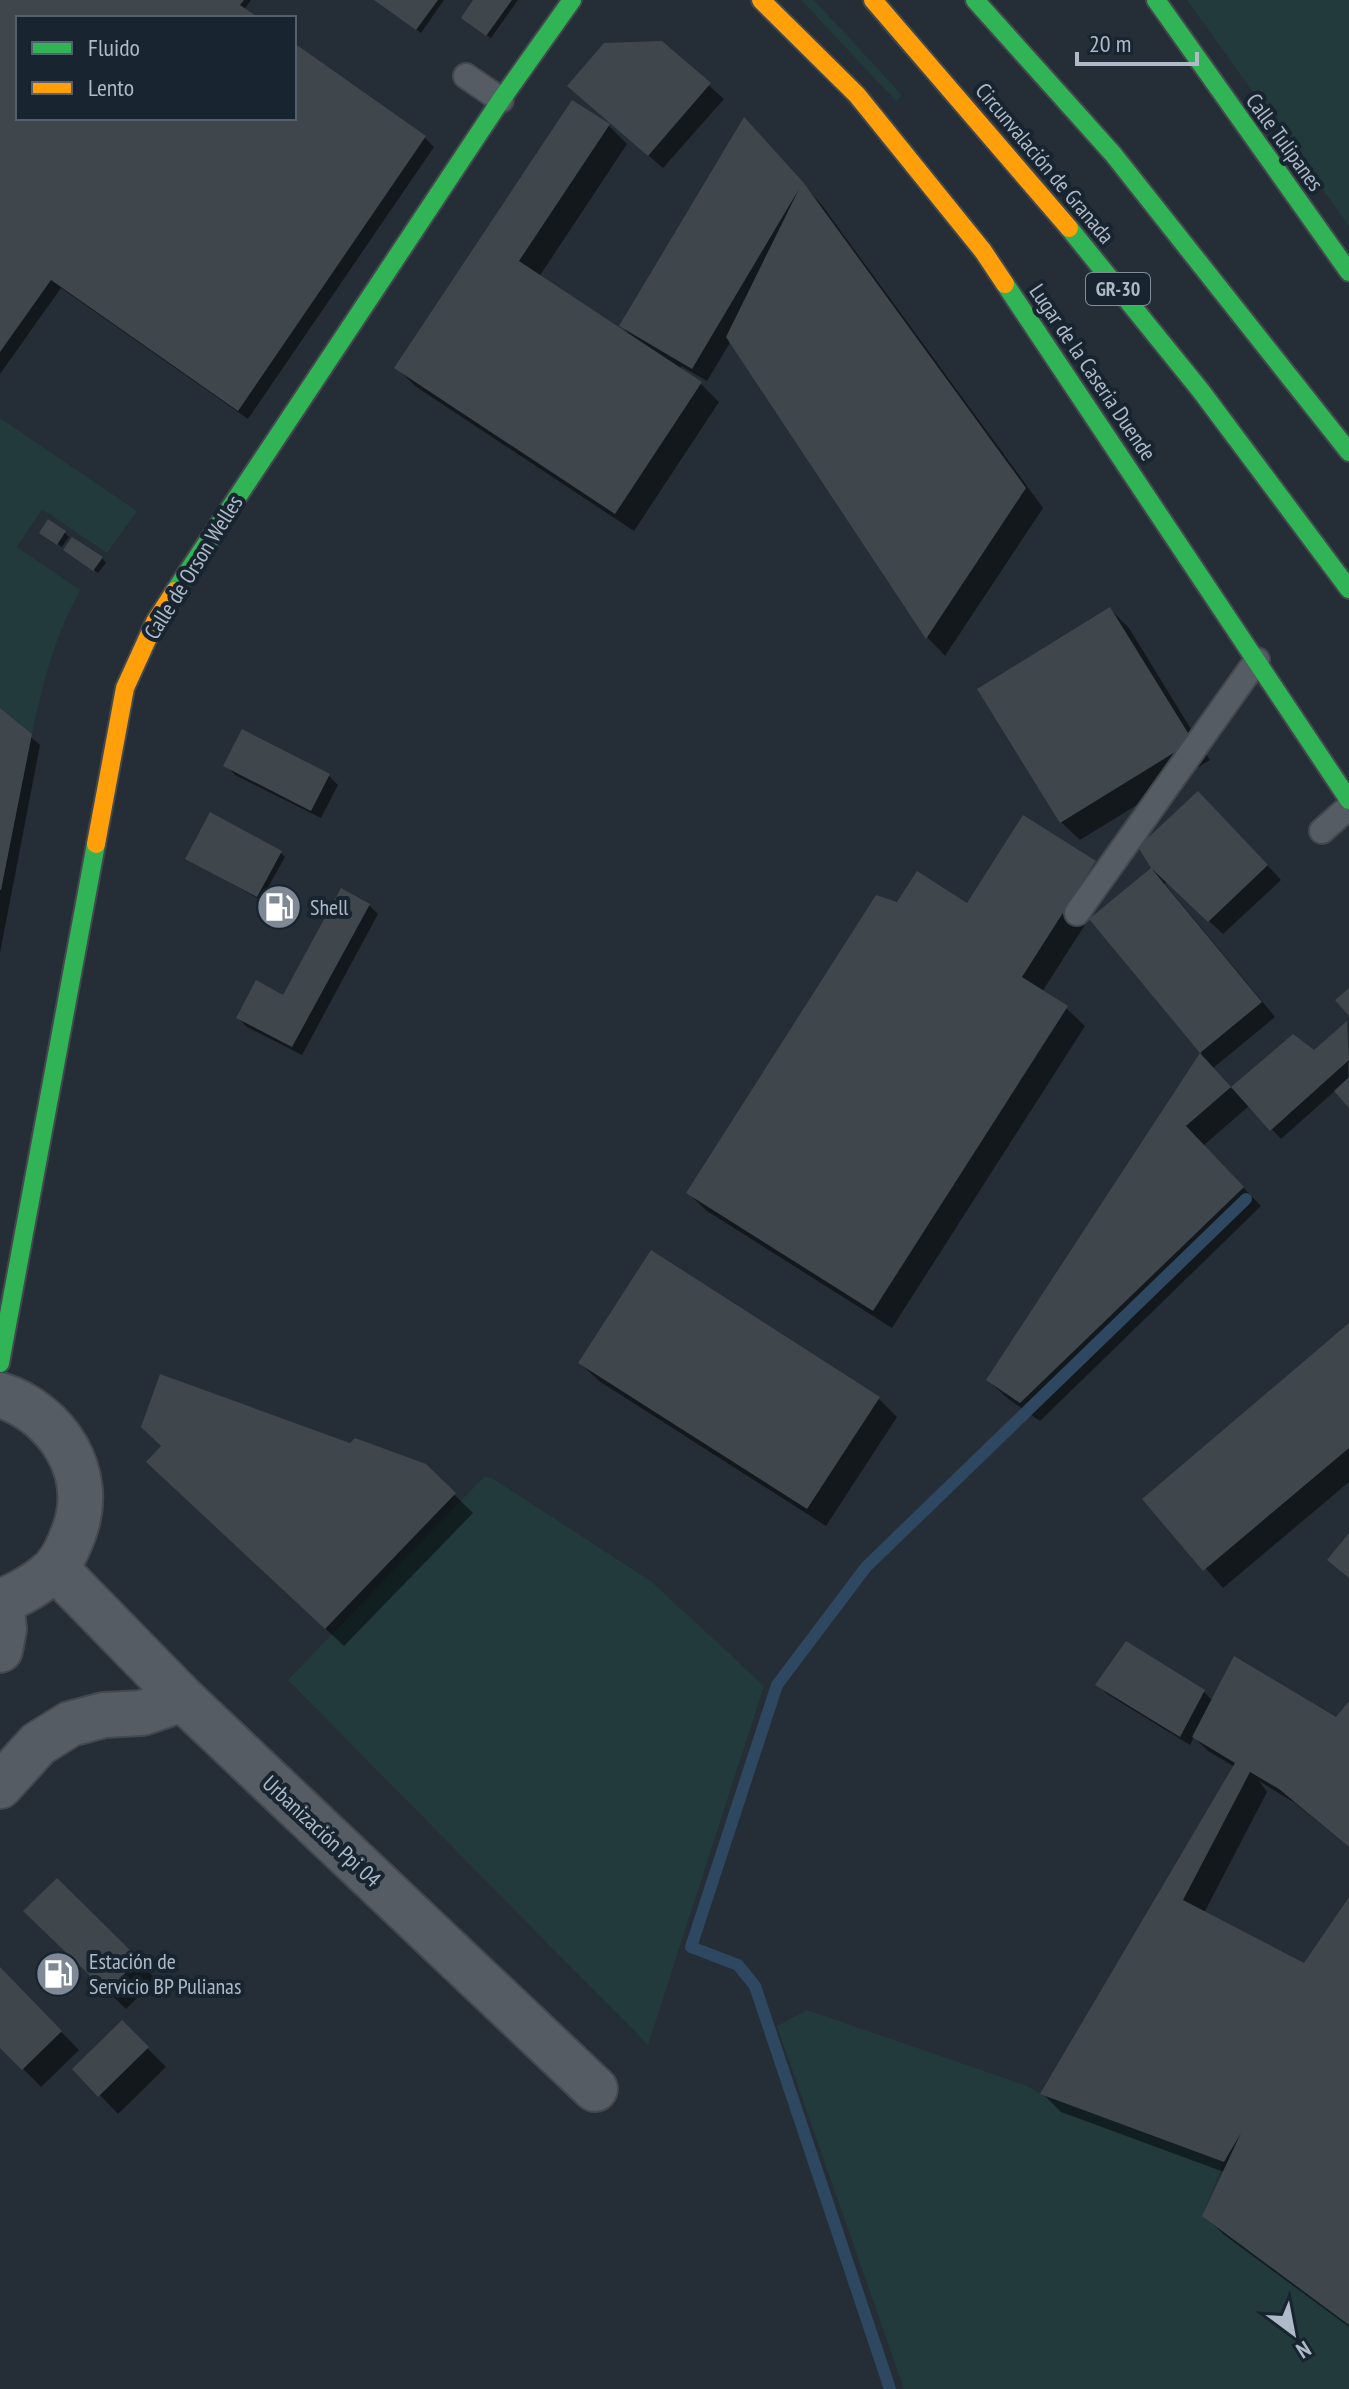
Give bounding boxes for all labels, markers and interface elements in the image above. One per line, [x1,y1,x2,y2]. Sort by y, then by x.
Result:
legend [16,16,296,120]
scale bar [1077,16,1197,66]
text: 20 m [1089,28,1131,59]
text: Fluido [88,32,140,63]
text: Lento [88,72,134,103]
street label: Circunvalación de Granada [970,77,1120,249]
street label: Calle Tulipanes [1240,88,1330,196]
road number: GR-30 [1086,273,1150,305]
street label: Lugar de la Caseria Duende [1023,278,1163,466]
street label: Calle de Orson Welles [137,490,249,644]
fuel station icon: Shell [255,883,303,931]
place label: Shell [310,893,349,921]
street label: Urbanización Ppi 04 [257,1769,387,1893]
place label: Estación de Servicio BP Pulianas [89,1947,241,2000]
fuel station icon: Estación de Servicio BP Pulianas [34,1950,82,1998]
north arrow [1253,2293,1333,2373]
text: N [1291,2335,1316,2365]

